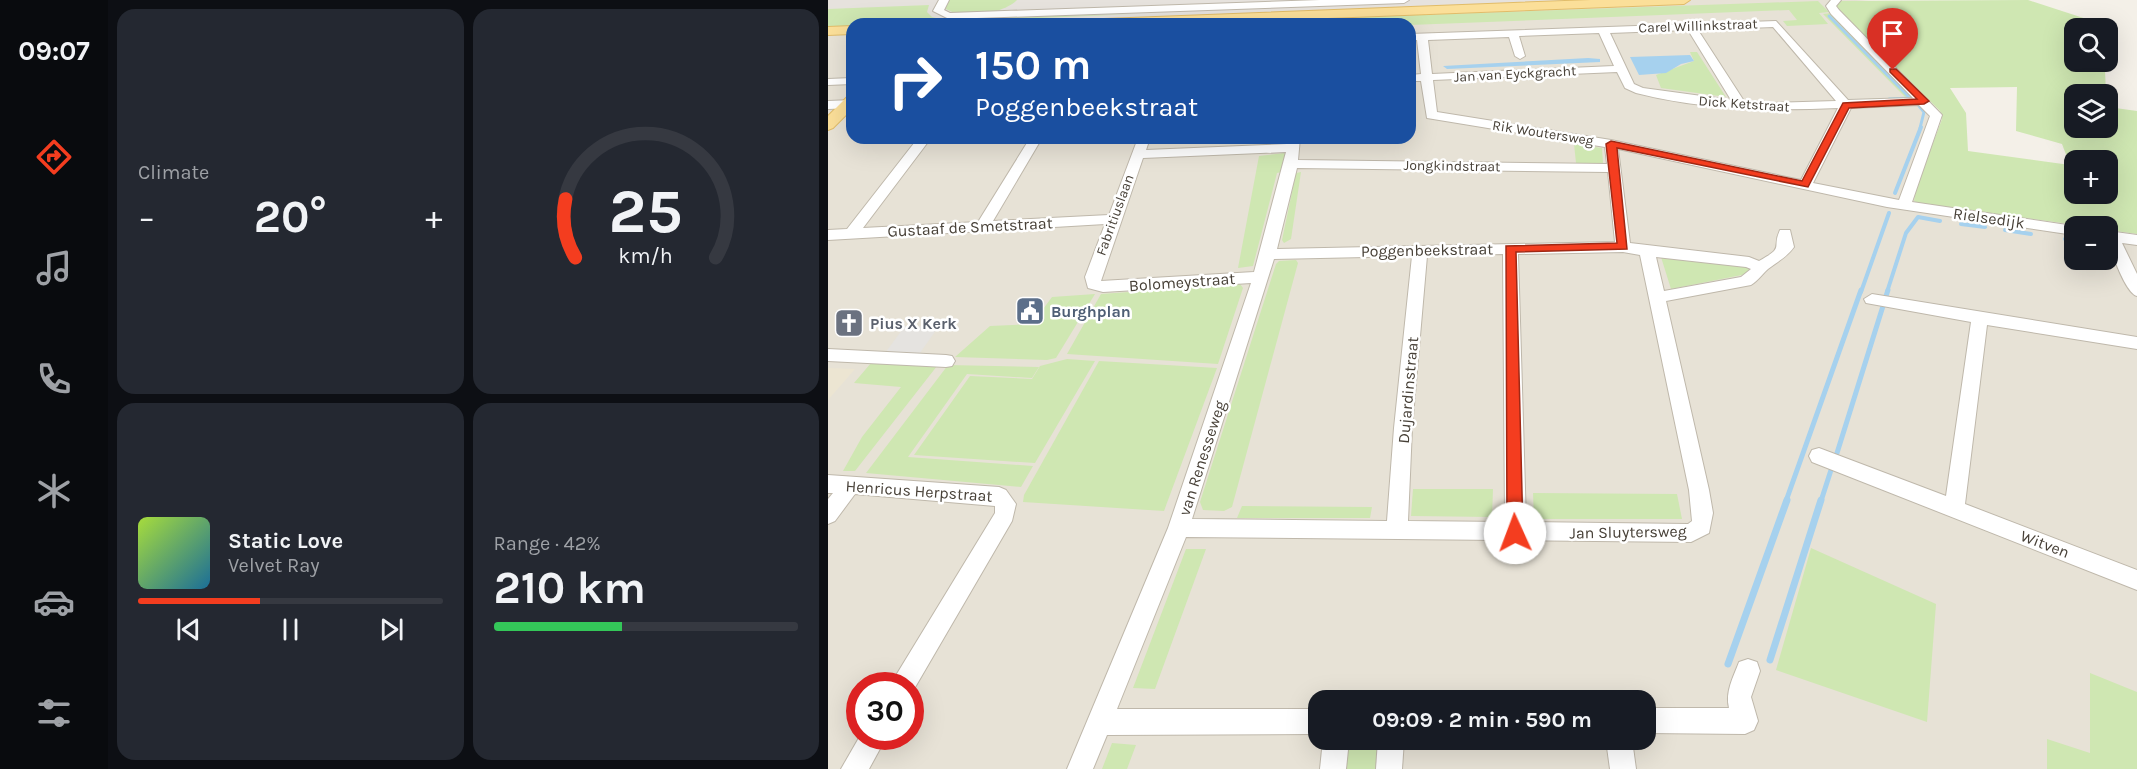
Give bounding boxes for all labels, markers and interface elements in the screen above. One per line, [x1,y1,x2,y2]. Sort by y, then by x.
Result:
pin [1867,8,1918,70]
street label: Carel Willinkstraat [1638,15,1758,37]
icon: arrive [1876,17,1909,50]
map controls [2064,18,2118,270]
button: search [2064,18,2118,72]
text: 09:07 [18,35,90,67]
text: 150 m [975,40,1091,90]
icon: right [876,42,954,120]
street label: Jan van Eyckgracht [1453,62,1577,86]
button: layers [2064,84,2118,138]
text: Poggenbeekstraat [975,91,1198,123]
street label: Dick Ketstraat [1698,92,1790,116]
street label: Rik Woutersweg [1491,117,1595,149]
icon: directions [33,136,75,178]
button: + [2064,150,2118,204]
street label: Jongkindstraat [1403,157,1501,175]
text: Climate [138,161,209,184]
street label: Fabritiuslaan [1092,172,1138,258]
text: 25 [609,175,683,248]
text: 20° [254,191,327,243]
text: − [138,198,155,236]
text: + [425,198,442,236]
street label: Rielsedijk [1952,204,2026,232]
street label: Gustaaf de Smetstraat [887,213,1053,241]
button: − [2064,216,2118,270]
street label: Poggenbeekstraat [1361,239,1493,261]
text: km/h [619,244,673,269]
icon: music [33,247,75,289]
street label: Bolomeystraat [1128,269,1236,295]
public building icon: Burghplan [1014,295,1046,327]
place label: Burghplan [1051,302,1131,321]
church icon: Pius X Kerk [833,307,865,339]
place label: Pius X Kerk [870,314,957,333]
street label: Dujardinstraat [1394,336,1422,444]
icon: phone [33,358,75,400]
street label: van Renesseweg [1174,398,1230,518]
icon: climate [33,470,75,512]
street label: Henricus Herpstraat [845,476,993,506]
position arrow [1483,501,1547,565]
street label: Jan Sluytersweg [1569,521,1687,543]
street label: Witven [2018,526,2072,562]
text: Static Love [228,528,343,554]
text: Range · 42% [494,532,601,555]
text: Velvet Ray [228,554,320,577]
text: 210 km [494,562,646,614]
icon: car [33,581,75,623]
icon: previous [172,613,205,646]
icon: pause [274,613,307,646]
icon: next [375,613,408,646]
speed limit sign: 30 [846,672,924,750]
icon: filters [33,692,75,734]
text: 09:09 · 2 min · 590 m [1372,707,1592,733]

